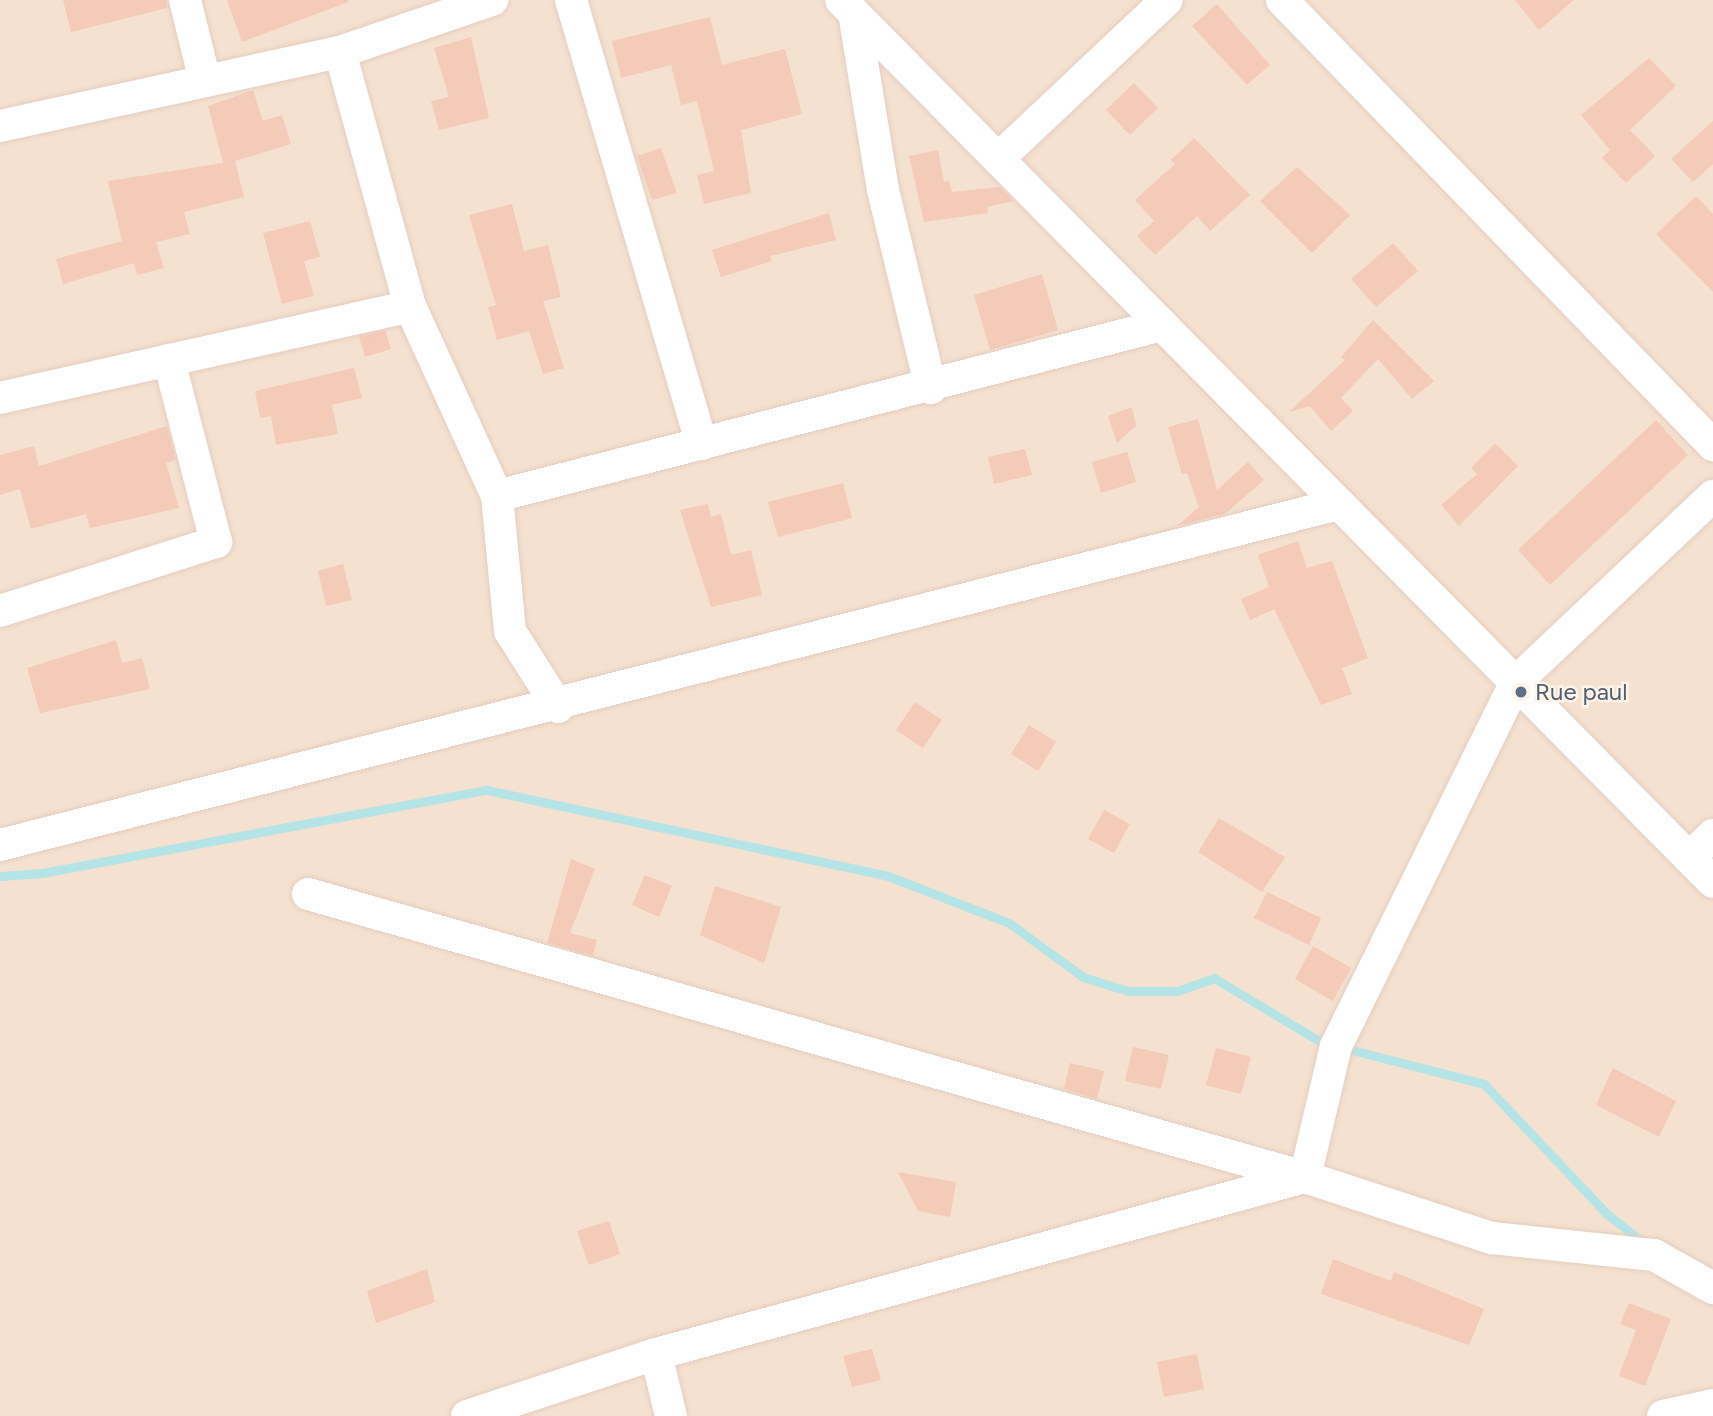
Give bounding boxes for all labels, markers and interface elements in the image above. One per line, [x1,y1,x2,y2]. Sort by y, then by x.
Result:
place label: Rue paul [1535,678,1628,706]
marker: Rue paul [1513,684,1529,700]

